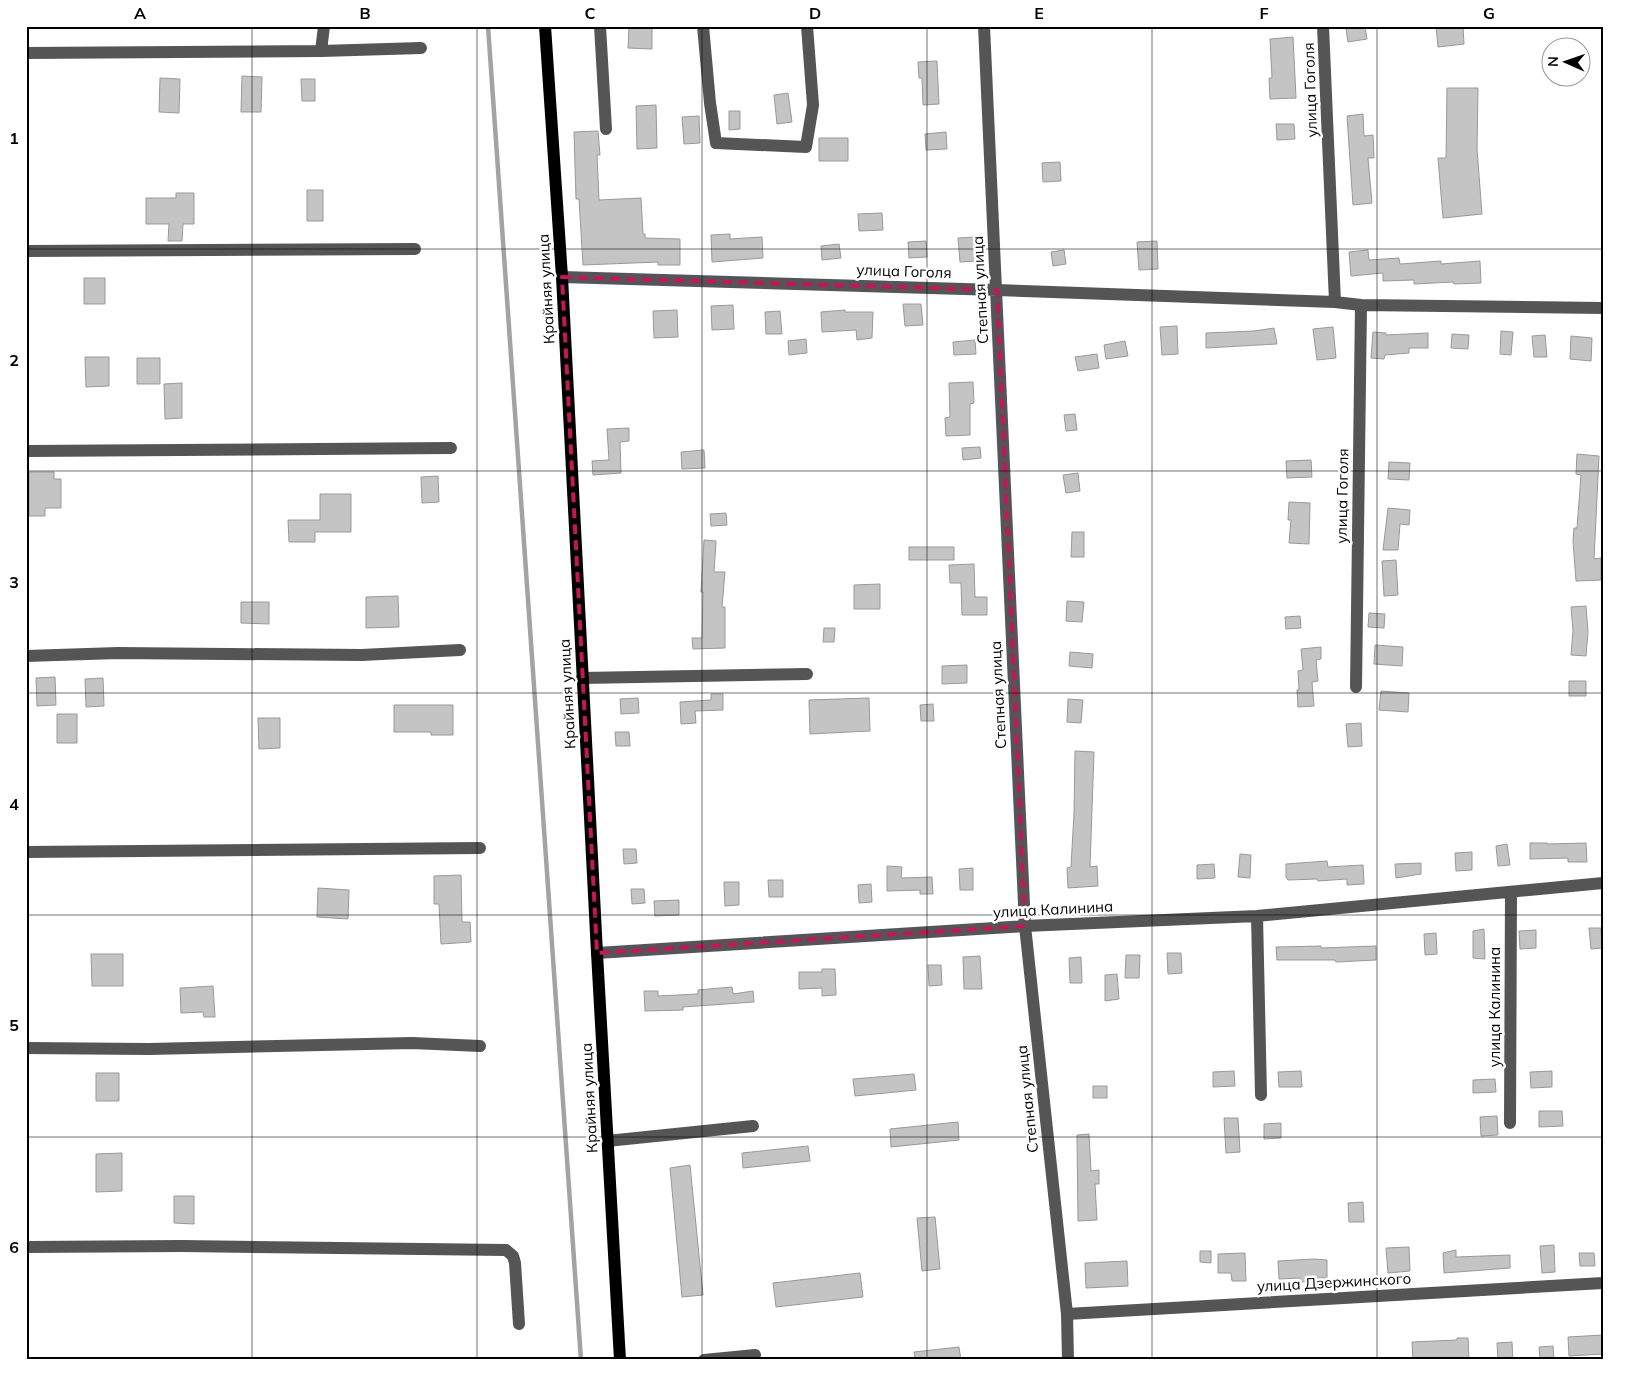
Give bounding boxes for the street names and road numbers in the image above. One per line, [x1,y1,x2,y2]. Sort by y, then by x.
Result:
street label: улица Гоголя [1299,42,1321,138]
street label: Крайняя улица [534,234,558,344]
street label: Степная улица [968,235,992,345]
street label: улица Гоголя [856,260,952,282]
street label: улица Гоголя [1332,448,1352,544]
street label: Крайняя улица [555,639,579,749]
street label: Степная улица [986,640,1010,750]
street label: улица Калинина [992,896,1114,922]
street label: улица Калинина [1485,947,1504,1067]
street label: Крайняя улица [577,1043,601,1153]
street label: Степная улица [1012,1044,1042,1154]
street label: улица Дзержинского [1256,1268,1412,1296]

